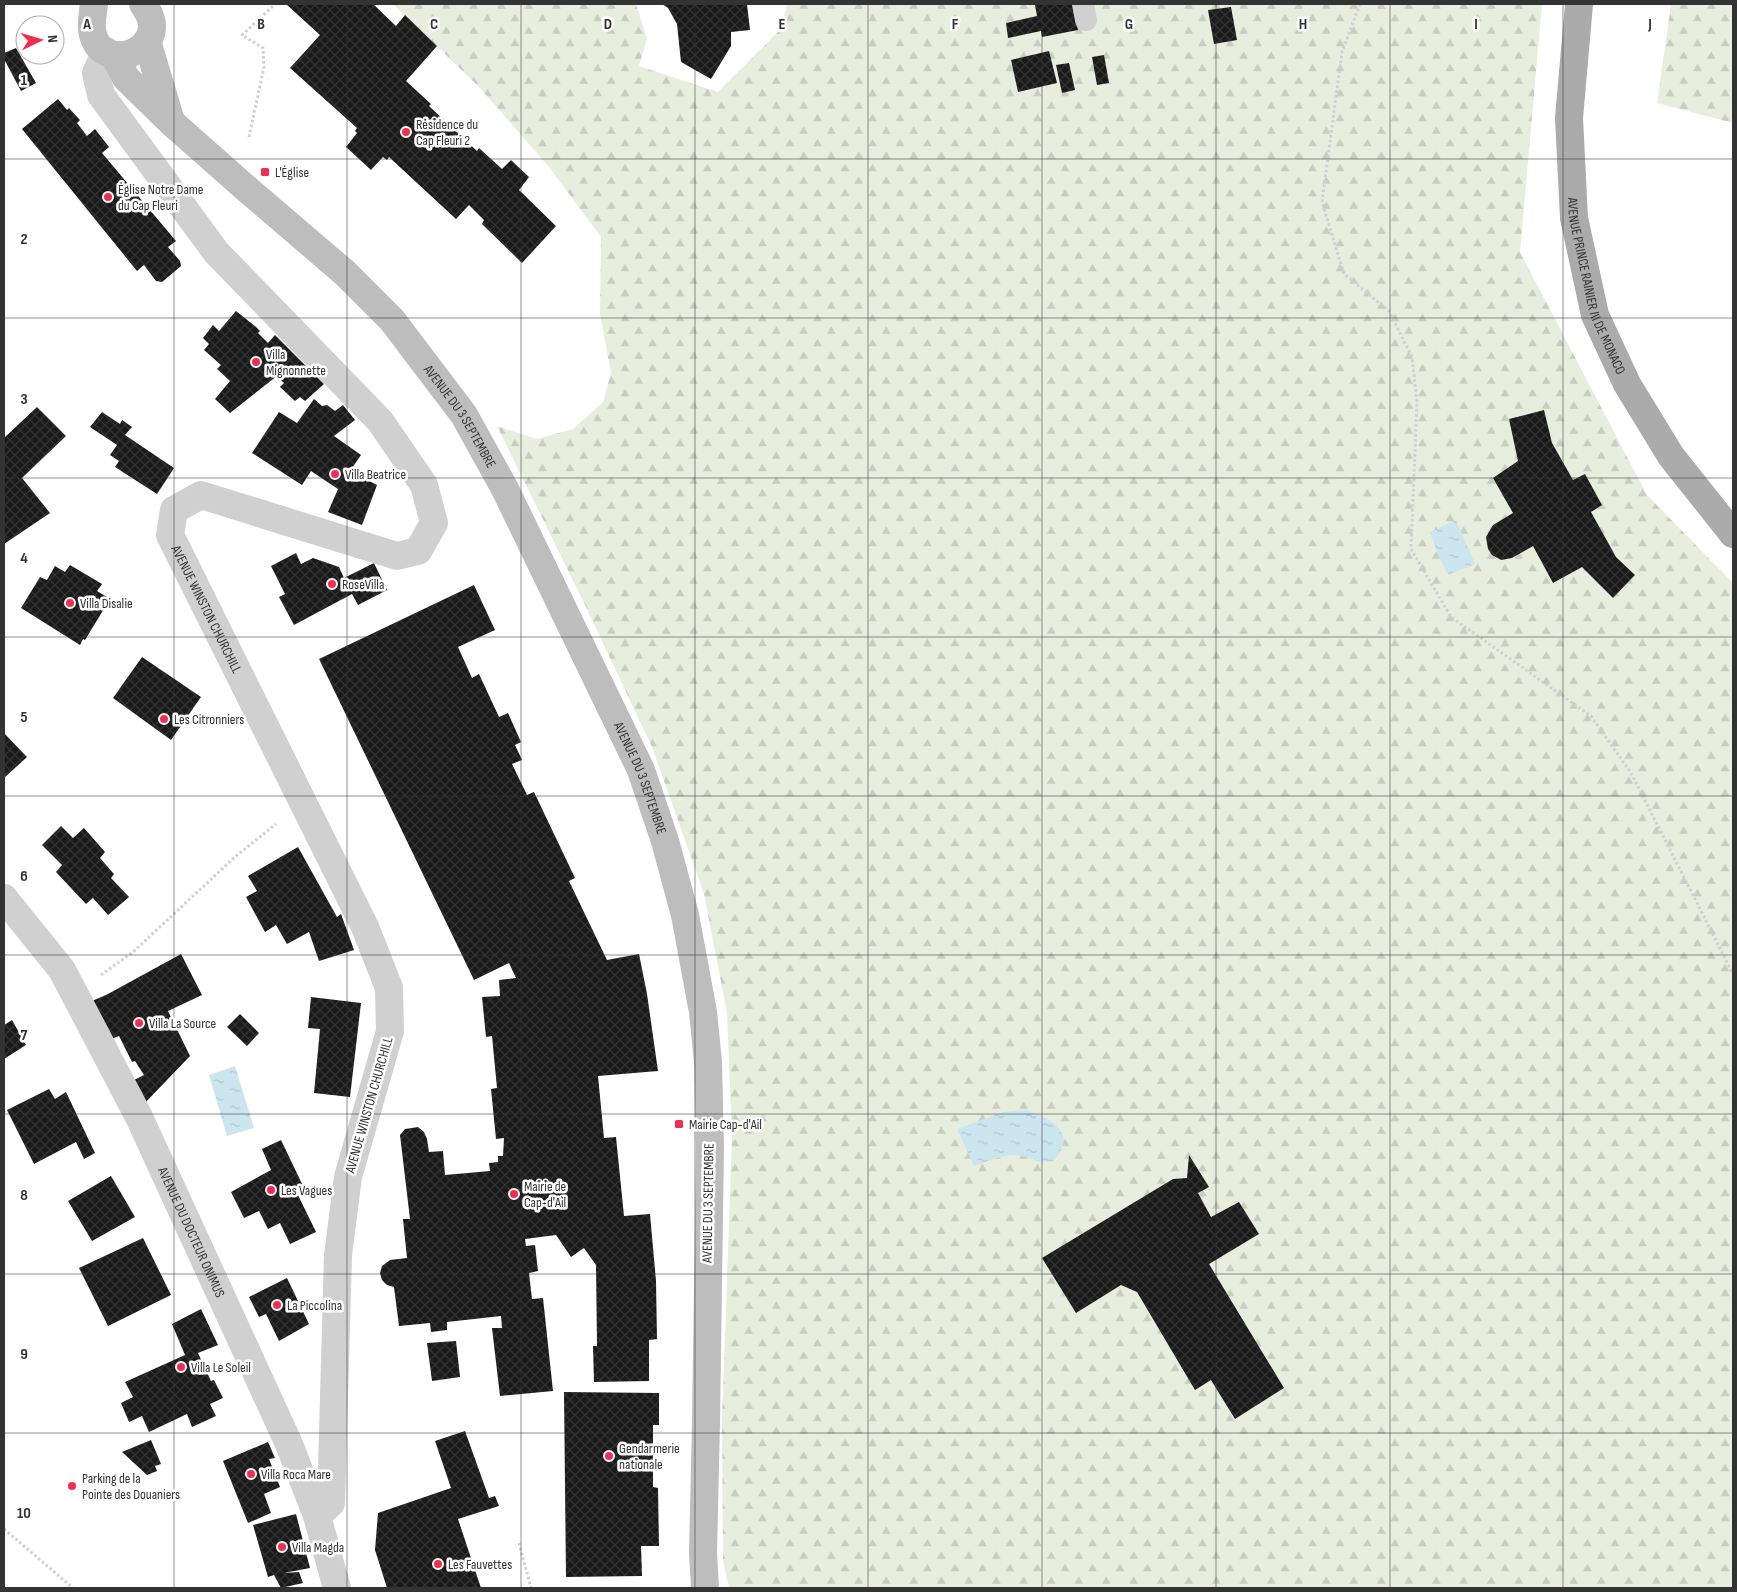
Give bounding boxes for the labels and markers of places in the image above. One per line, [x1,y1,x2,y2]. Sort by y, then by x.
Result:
place label: Résidence du Cap Fleuri 2 [416,116,478,149]
marker: Résidence du Cap Fleuri 2 [400,126,412,138]
place label: L'Église [275,164,309,181]
marker: L'Église [259,166,271,178]
place label: Église Notre Dame du Cap Fleuri [118,181,203,214]
marker: Église Notre Dame du Cap Fleuri [102,191,114,203]
place label: Villa Mignonnette [266,346,326,379]
marker: Villa Mignonnette [250,356,262,368]
place label: Villa Beatrice [345,466,406,483]
marker: Villa Beatrice [329,468,341,480]
place label: RoseVilla [342,576,384,593]
marker: RoseVilla [326,578,338,590]
place label: Villa Disalie [80,595,133,612]
marker: Villa Disalie [64,597,76,609]
place label: Les Citronniers [174,711,244,728]
marker: Les Citronniers [158,713,170,725]
place label: Villa La Source [149,1015,216,1032]
marker: Villa La Source [133,1017,145,1029]
place label: Mairie Cap-d'Ail [689,1116,762,1133]
marker: Mairie Cap-d'Ail [673,1118,685,1130]
place label: Mairie de Cap-d'Ail [524,1178,566,1211]
place label: Les Vagues [281,1182,332,1199]
marker: Les Vagues [265,1184,277,1196]
marker: Mairie de Cap-d'Ail [508,1188,520,1200]
place label: La Piccolina [287,1297,342,1314]
marker: La Piccolina [271,1299,283,1311]
place label: Villa Le Soleil [191,1359,251,1376]
marker: Villa Le Soleil [175,1361,187,1373]
place label: Gendarmerie nationale [619,1440,680,1473]
marker: Gendarmerie nationale [603,1450,615,1462]
place label: Villa Roca Mare [261,1466,331,1483]
marker: Villa Roca Mare [245,1468,257,1480]
place label: Parking de la Pointe des Douaniers [82,1470,180,1503]
marker: Parking de la Pointe des Douaniers [66,1480,78,1492]
place label: Villa Magda [292,1539,344,1556]
marker: Villa Magda [276,1541,288,1553]
place label: Les Fauvettes [448,1556,512,1573]
marker: Les Fauvettes [432,1558,444,1570]

